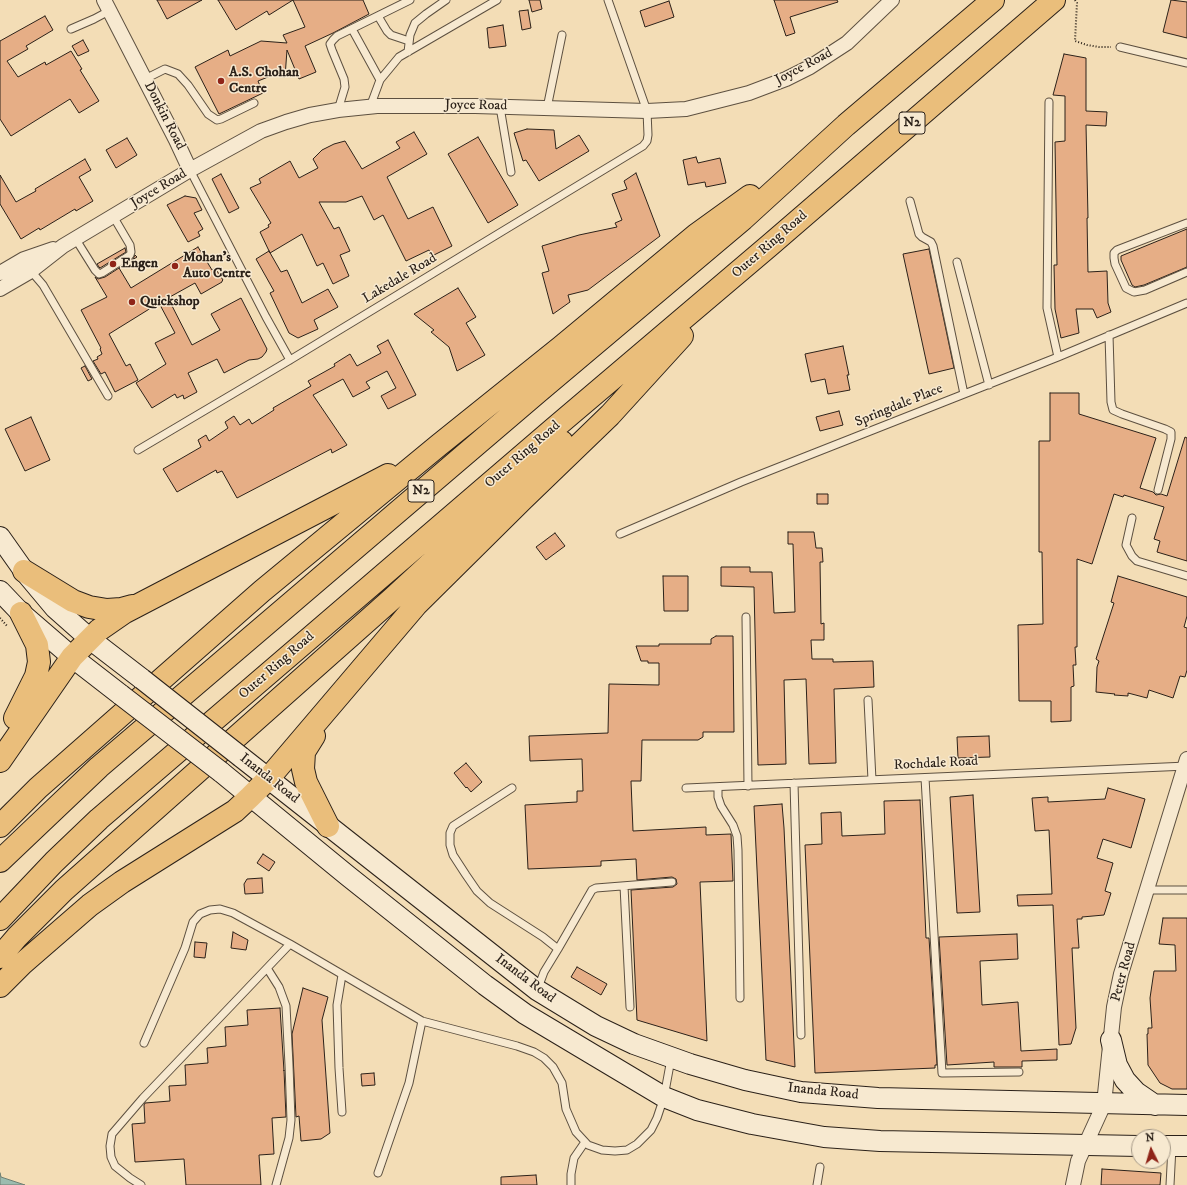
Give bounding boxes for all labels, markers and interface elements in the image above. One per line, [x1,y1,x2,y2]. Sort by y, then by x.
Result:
street label: Joyce Road [772,45,836,89]
place label: A.S. Chohan Centre [229,65,299,98]
marker: A.S. Chohan Centre [216,76,226,86]
street label: Donkin Road [140,79,188,153]
street label: Joyce Road [445,97,507,115]
road number: N2 [899,112,925,134]
street label: Joyce Road [128,166,190,212]
street label: Outer Ring Road [729,208,811,282]
place label: Mohan's Auto Centre [183,250,251,282]
street label: Lakedale Road [360,250,440,308]
place label: Engen [121,256,158,272]
marker: Engen [108,259,118,269]
marker: Mohan's Auto Centre [170,261,180,271]
place label: Quickshop [140,294,200,310]
marker: Quickshop [127,297,137,307]
street label: Springdale Place [853,381,945,431]
street label: Outer Ring Road [482,418,564,492]
road number: N2 [408,480,434,502]
street label: Outer Ring Road [236,629,318,703]
street label: Inanda Road [236,750,302,808]
street label: Rochdale Road [893,753,979,775]
street label: Peter Road [1108,940,1140,1004]
street label: Inanda Road [492,951,558,1007]
street label: Inanda Road [787,1080,859,1104]
north arrow [1131,1129,1171,1169]
text: N [1145,1131,1155,1145]

